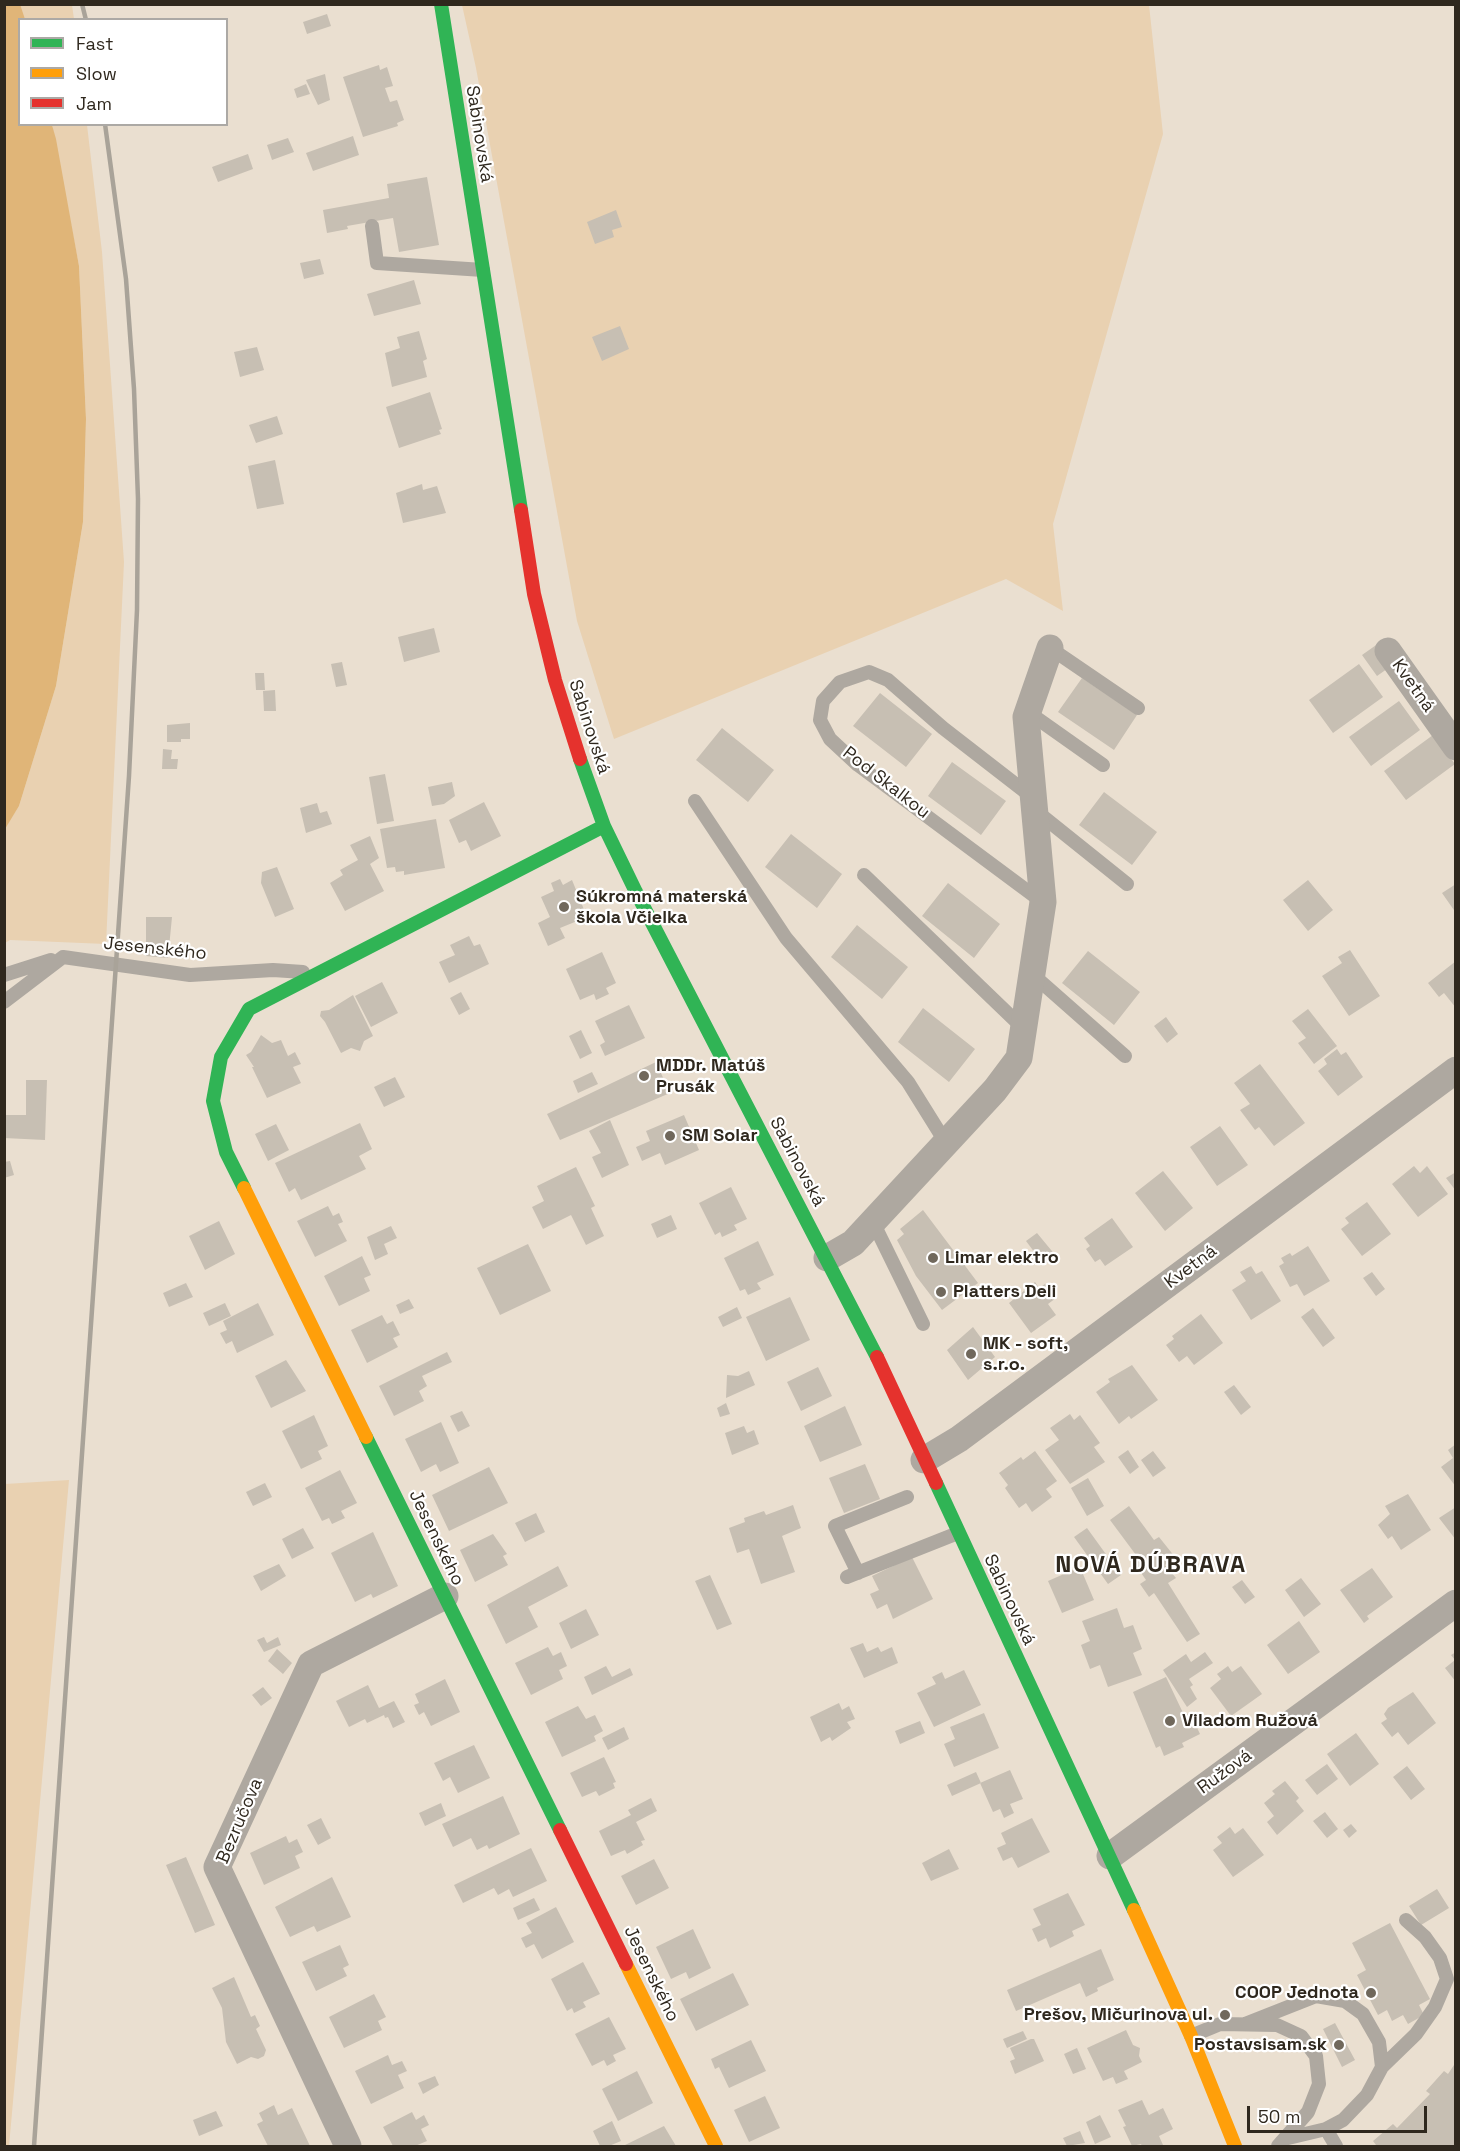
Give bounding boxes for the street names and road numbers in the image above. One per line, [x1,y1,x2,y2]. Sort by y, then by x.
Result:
street label: Sabinovská [461,84,497,184]
street label: Kvetná [1387,655,1439,717]
street label: Sabinovská [564,677,614,777]
street label: Pod Skalkou [838,742,934,824]
street label: Jesenského [102,933,208,965]
street label: Sabinovská [764,1114,830,1210]
street label: Kvetná [1161,1240,1221,1294]
street label: Jesenského [404,1487,468,1589]
street label: Sabinovská [979,1551,1039,1649]
street label: Ružová [1194,1745,1256,1799]
street label: Bezručova [212,1775,268,1867]
street label: Jesenského [619,1923,683,2025]

